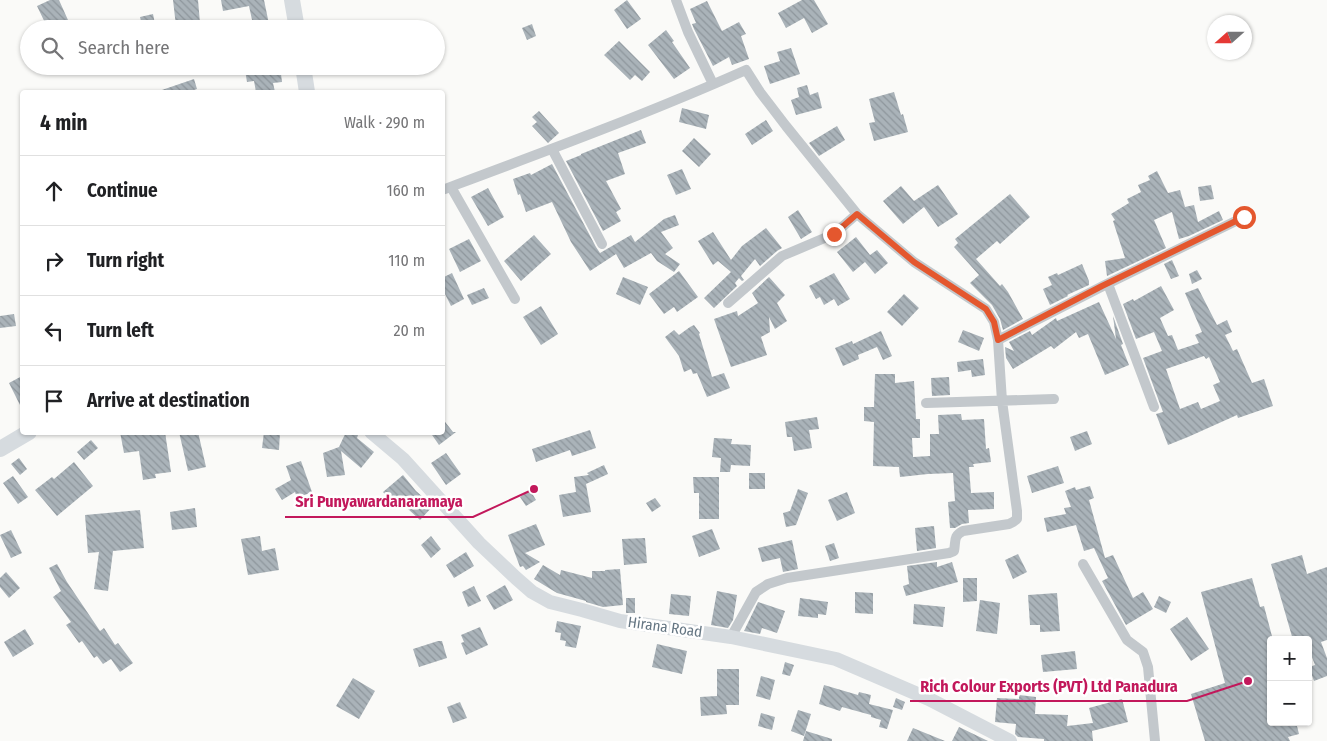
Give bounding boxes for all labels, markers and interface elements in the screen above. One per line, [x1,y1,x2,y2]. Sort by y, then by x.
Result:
north arrow [1207,15,1252,60]
search box [20,20,445,75]
icon: search [38,34,66,62]
text: Search here [78,36,170,59]
text: 4 min [40,110,88,136]
text: Walk · 290 m [344,113,425,132]
icon: ahead [40,177,68,205]
text: Continue [87,179,158,202]
text: 160 m [386,181,425,200]
route start [1233,206,1256,229]
route end [823,223,846,246]
icon: right [40,247,68,275]
text: Turn right [87,249,164,272]
text: 110 m [388,251,425,270]
icon: left [40,317,68,345]
text: Turn left [87,319,154,342]
text: 20 m [394,321,425,340]
icon: arrive [40,387,68,415]
text: Arrive at destination [87,389,250,412]
callout: Sri Punyawardanaramaya [285,486,473,517]
text: Sri Punyawardanaramaya [295,492,463,511]
street label: Hirana Road [627,613,703,641]
map controls [1267,636,1312,726]
button: + [1267,636,1312,681]
callout: Rich Colour Exports (PVT) Ltd Panadura [910,670,1187,701]
text: Rich Colour Exports (PVT) Ltd Panadura [920,677,1178,696]
button: − [1267,681,1312,726]

